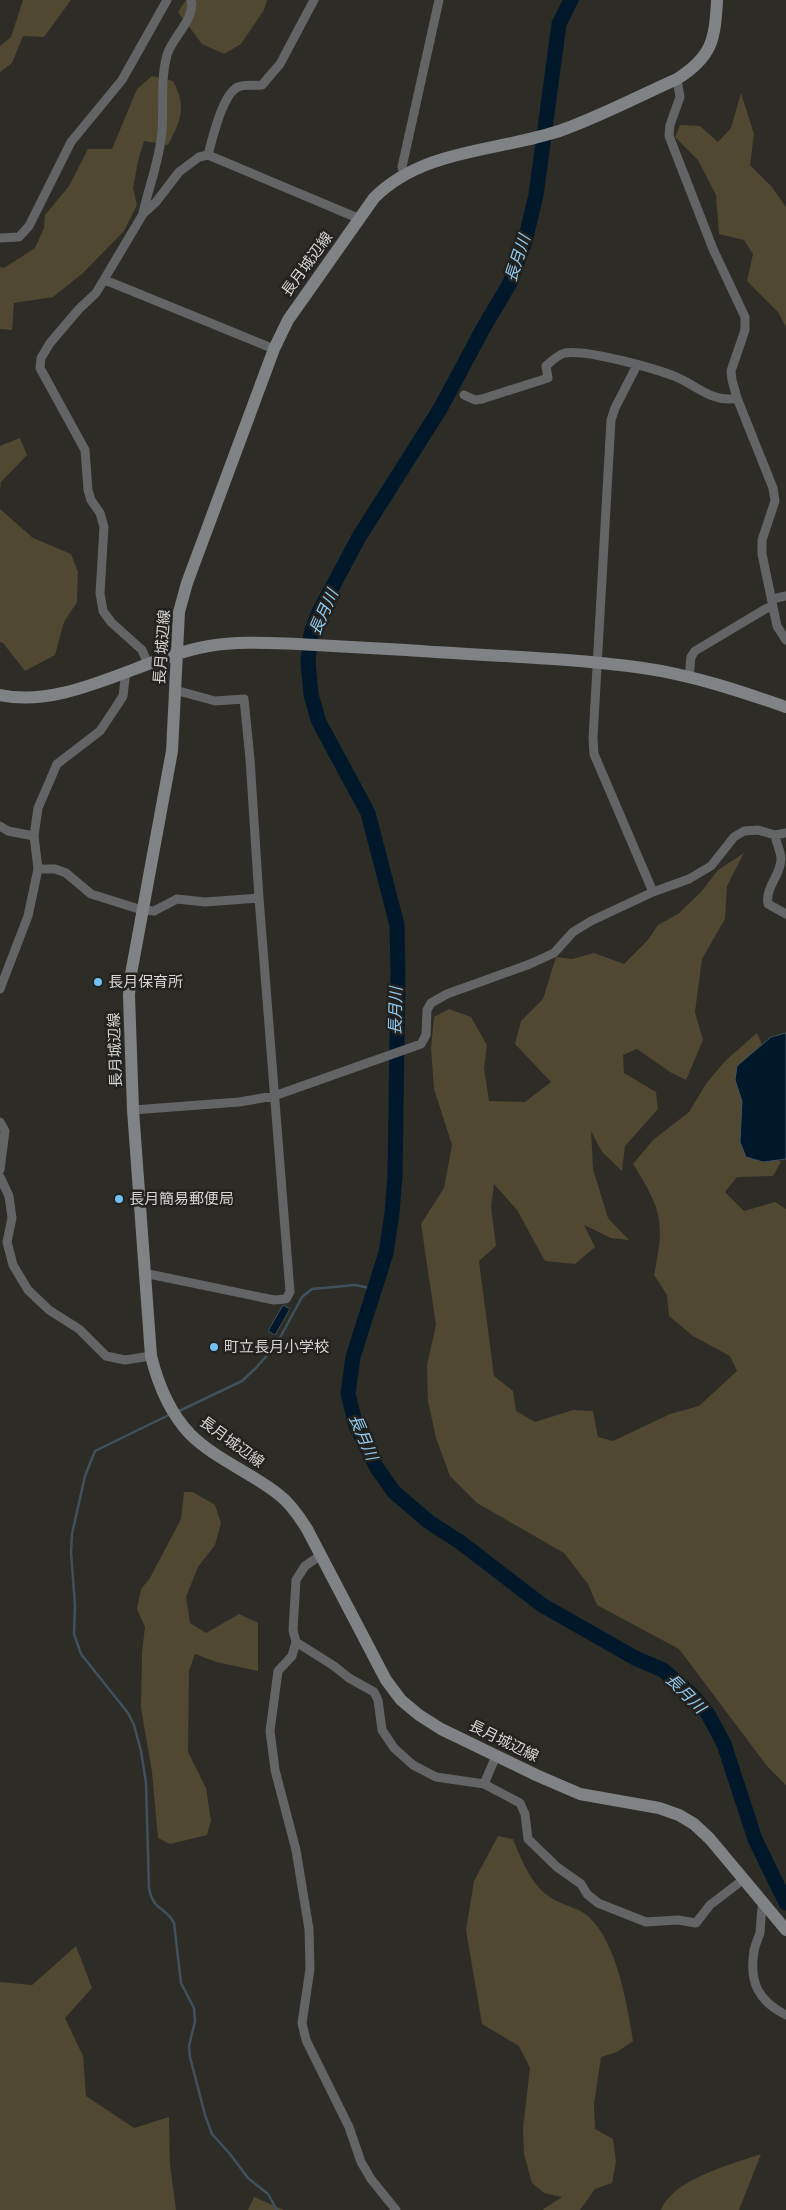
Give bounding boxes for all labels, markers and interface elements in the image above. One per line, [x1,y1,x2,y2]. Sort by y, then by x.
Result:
street label: 長月城辺線 [277,228,336,299]
water label: 長月川 [500,230,534,284]
water label: 長月川 [304,584,342,638]
street label: 長月城辺線 [149,609,173,685]
place label: 長月保育所 [108,972,183,990]
marker: 長月保育所 [92,976,104,988]
water label: 長月川 [385,985,404,1035]
street label: 長月城辺線 [104,1012,124,1088]
place label: 長月簡易郵便局 [129,1189,234,1207]
marker: 長月簡易郵便局 [113,1193,125,1205]
place label: 町立長月小学校 [224,1337,329,1355]
marker: 町立長月小学校 [208,1341,220,1353]
water label: 長月川 [346,1411,383,1464]
street label: 長月城辺線 [197,1412,268,1471]
water label: 長月川 [663,1669,711,1718]
street label: 長月城辺線 [467,1716,542,1765]

